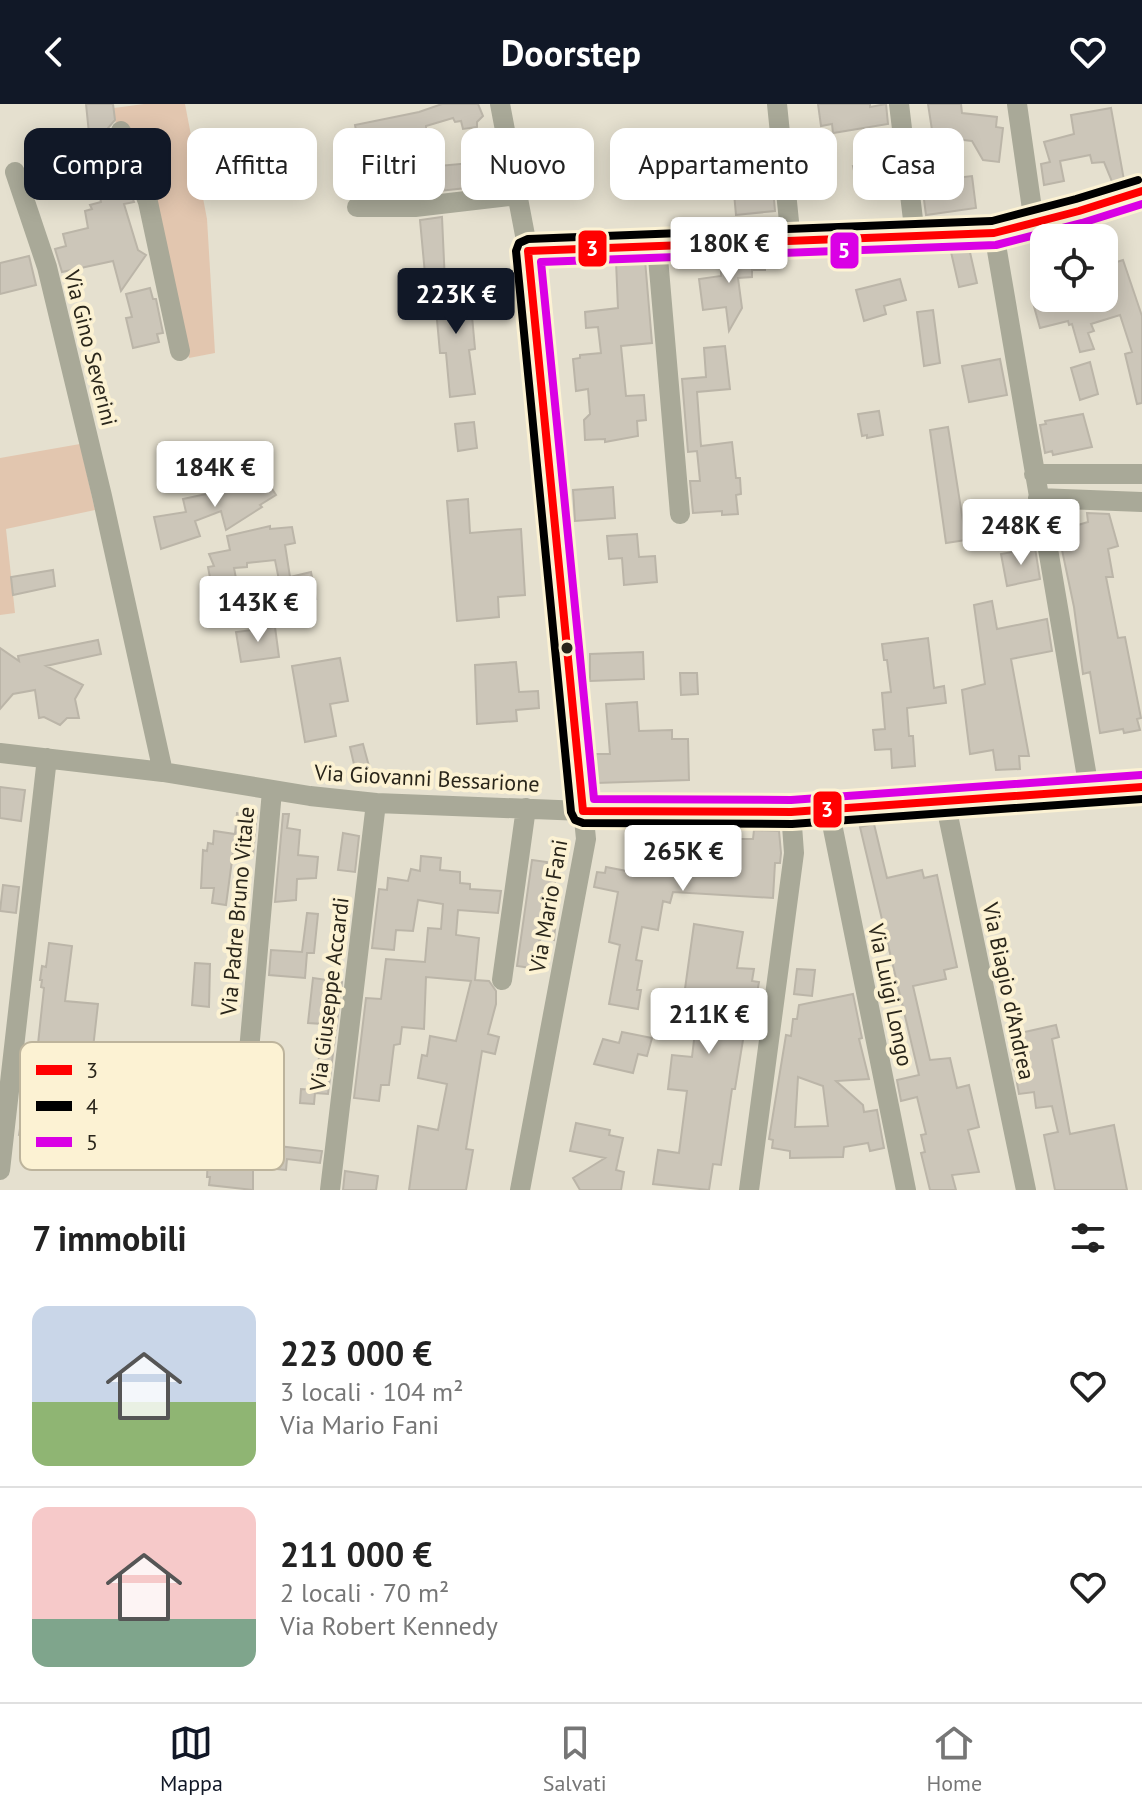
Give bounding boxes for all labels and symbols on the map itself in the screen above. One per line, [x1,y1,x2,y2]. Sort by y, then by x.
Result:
pin: 180K € [664,217,794,285]
line badge: 3 [577,229,608,268]
line badge: 5 [829,231,860,270]
text: 3 [586,234,598,262]
text: 5 [838,236,850,264]
street label: Via Gino Severini [58,266,124,429]
pin: 223K € [391,268,521,336]
pin: 184K € [150,441,280,509]
pin: 248K € [956,499,1086,567]
pin: 143K € [193,576,323,644]
unlabelled marker [559,640,575,656]
street label: Via Giovanni Bessarione [313,758,540,798]
line badge: 3 [812,790,843,829]
text: 3 [821,795,833,823]
street label: Via Padre Bruno Vitale [214,805,260,1018]
pin: 265K € [618,825,748,893]
street label: Via Mario Fani [522,837,573,976]
street label: Via Giuseppe Accardi [303,896,355,1093]
street label: Via Biagio d'Andrea [976,899,1041,1082]
street label: Via Luigi Longo [862,920,920,1069]
pin: 211K € [644,988,774,1056]
legend [20,1042,284,1170]
text: 3 [86,1056,98,1084]
text: 4 [86,1092,98,1120]
text: 5 [86,1128,98,1156]

